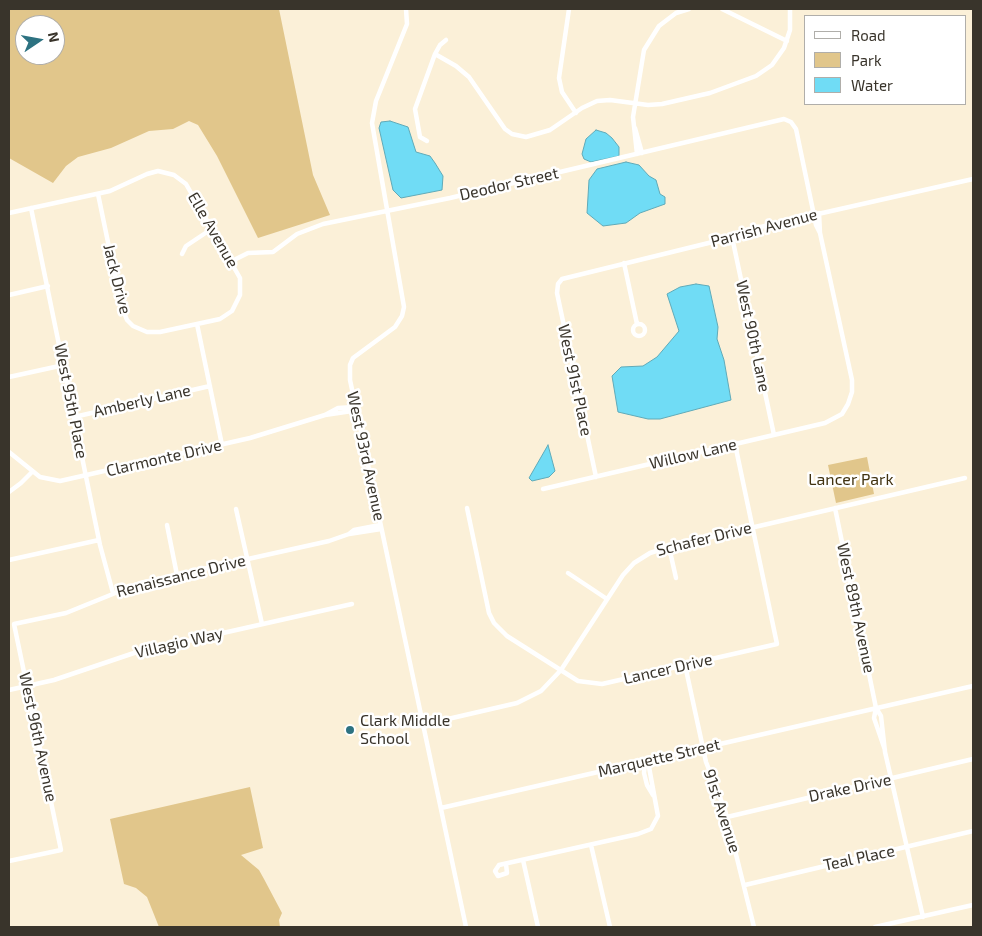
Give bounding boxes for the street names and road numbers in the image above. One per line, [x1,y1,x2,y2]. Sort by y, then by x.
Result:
street label: Deodor Street [458,163,560,205]
street label: Elle Avenue [184,189,242,271]
street label: Parrish Avenue [709,205,819,251]
street label: Jack Drive [99,242,135,316]
street label: West 90th Lane [732,278,774,394]
street label: West 91st Place [554,322,596,438]
street label: West 95th Place [50,342,92,460]
street label: Amberly Lane [91,380,193,422]
street label: West 93rd Avenue [343,389,389,523]
street label: Clarmonte Drive [104,435,224,481]
street label: Willow Lane [647,435,739,473]
street label: Schafer Drive [654,518,754,560]
street label: West 89th Avenue [833,541,879,675]
street label: Renaissance Drive [114,551,248,601]
street label: Villagio Way [133,624,225,662]
street label: Lancer Drive [622,649,714,689]
street label: West 96th Avenue [15,670,61,804]
street label: Marquette Street [596,735,722,781]
street label: 91st Avenue [699,767,745,855]
street label: Drake Drive [807,770,893,806]
street label: Teal Place [822,841,896,875]

